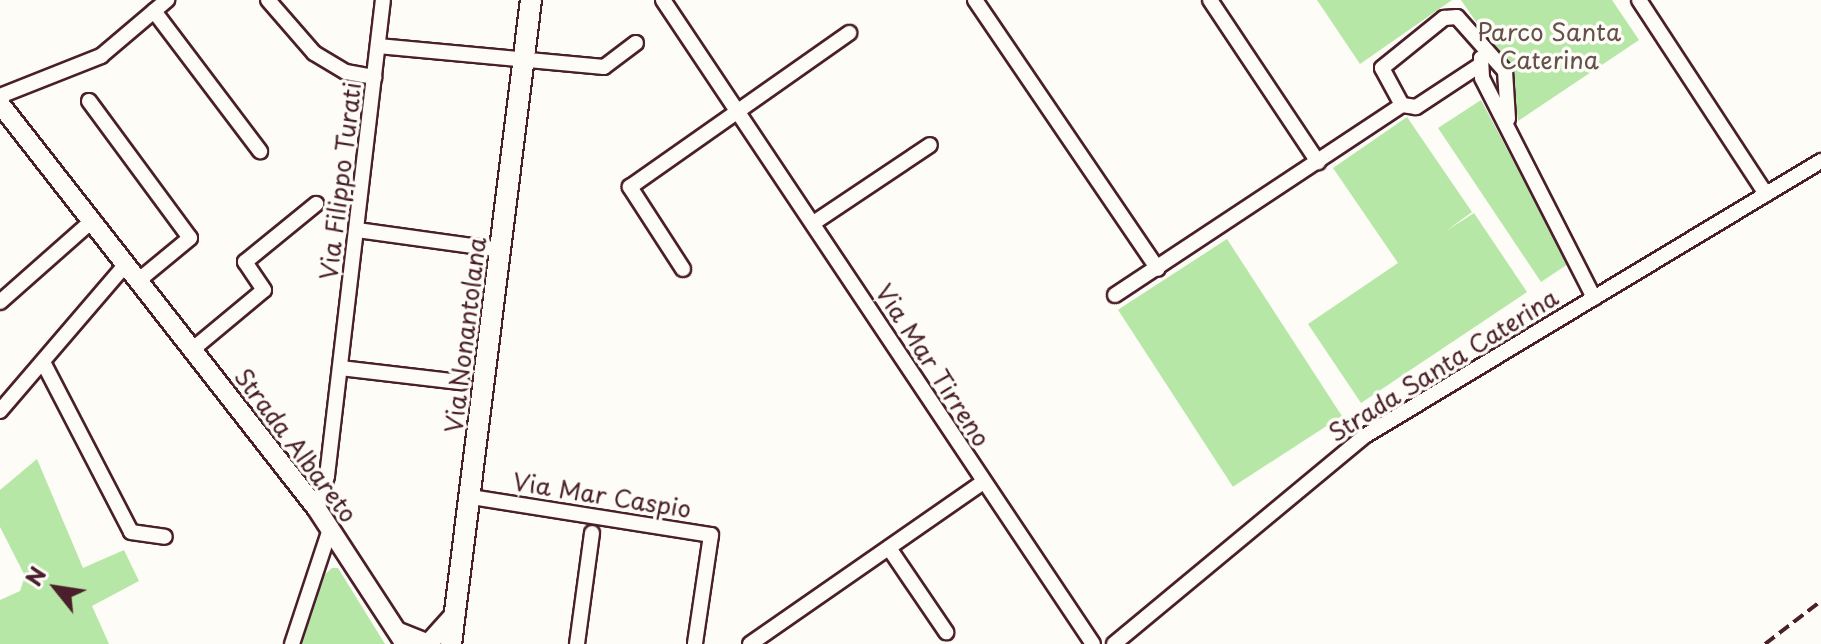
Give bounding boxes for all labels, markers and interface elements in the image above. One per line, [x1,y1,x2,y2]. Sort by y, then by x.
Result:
park label: Parco Santa Caterina [1477,18,1621,74]
street label: Via Filippo Turati [314,81,366,281]
street label: Via Nonantolana [439,236,491,434]
street label: Via Mar Tirreno [870,279,996,451]
street label: Strada Santa Caterina [1324,283,1562,447]
street label: Strada Albareto [229,362,363,528]
street label: Via Mar Caspio [511,467,693,523]
north arrow [16,548,96,628]
text: N [16,560,53,592]

